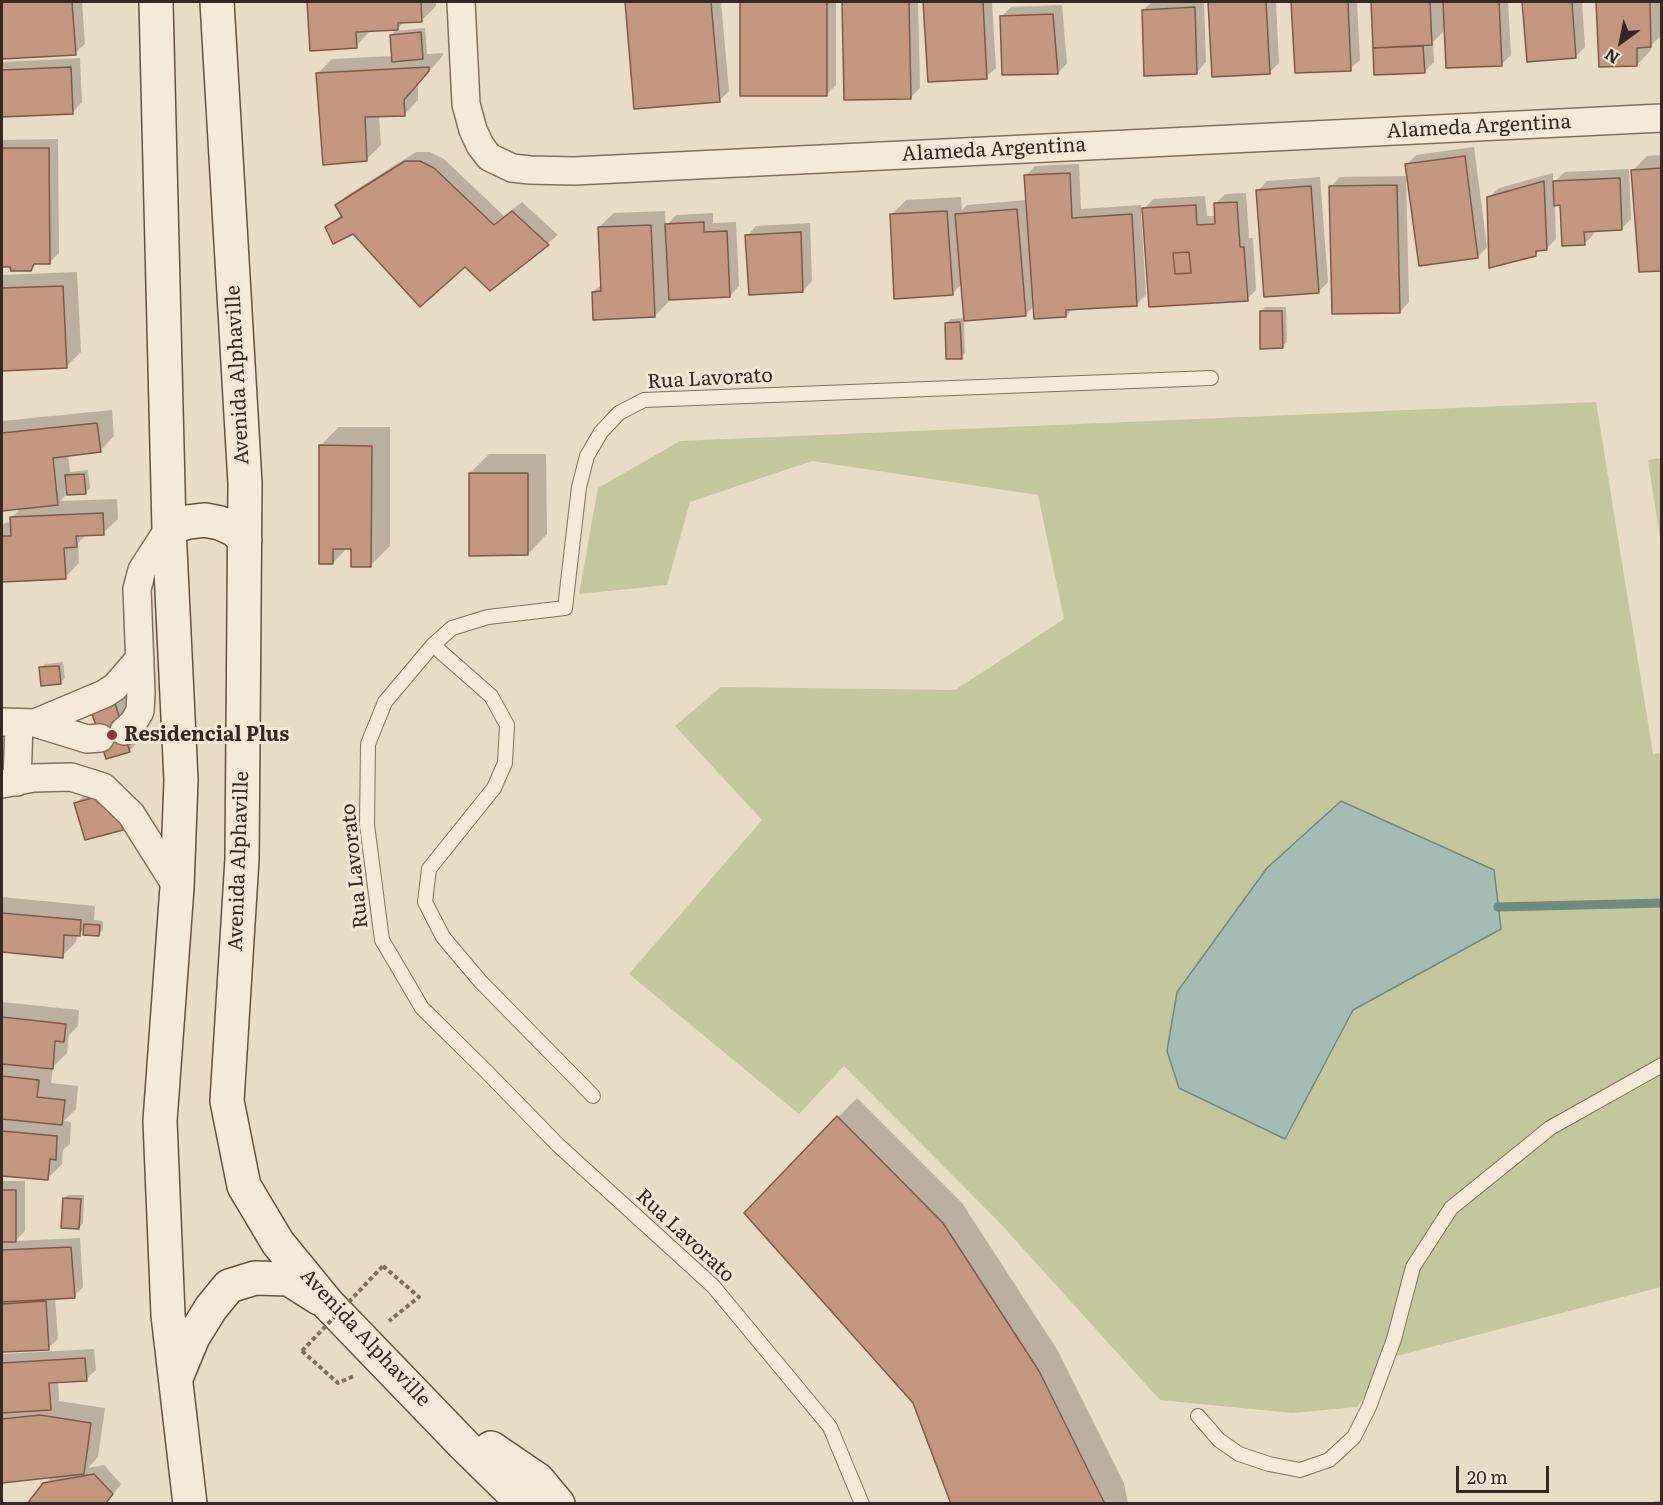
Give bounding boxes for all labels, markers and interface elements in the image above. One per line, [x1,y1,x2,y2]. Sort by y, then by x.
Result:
north arrow [1591,12,1651,72]
text: N [1599,43,1623,71]
street label: Alameda Argentina [1386,110,1572,144]
street label: Alameda Argentina [901,133,1087,167]
street label: Avenida Alphaville [221,285,255,465]
street label: Rua Lavorato [646,364,774,394]
place label: Residencial Plus [124,723,289,747]
marker: Residencial Plus [105,728,119,742]
street label: Avenida Alphaville [224,771,254,951]
street label: Rua Lavorato [336,802,374,930]
street label: Rua Lavorato [631,1184,739,1288]
street label: Avenida Alphaville [295,1264,435,1412]
scale bar [1459,1454,1552,1492]
text: 20 m [1467,1463,1508,1490]

